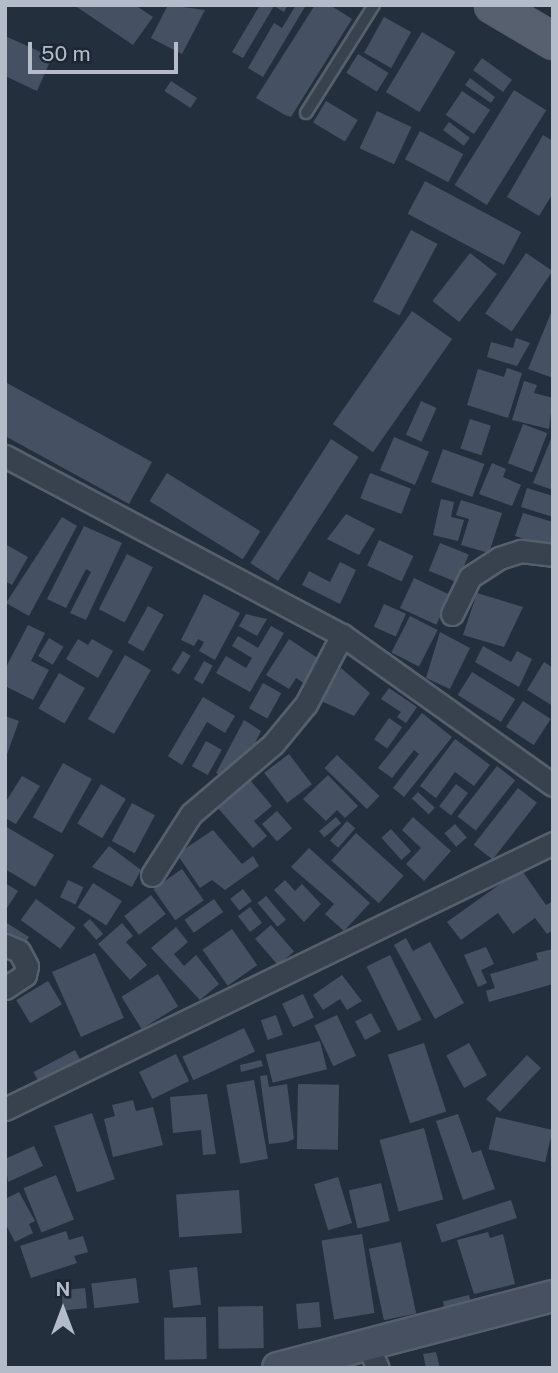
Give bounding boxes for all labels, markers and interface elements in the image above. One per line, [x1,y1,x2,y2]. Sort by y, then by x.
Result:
scale bar [32,28,182,72]
text: 50 m [41,41,91,66]
north arrow [28,1275,98,1345]
text: N [56,1278,70,1300]

